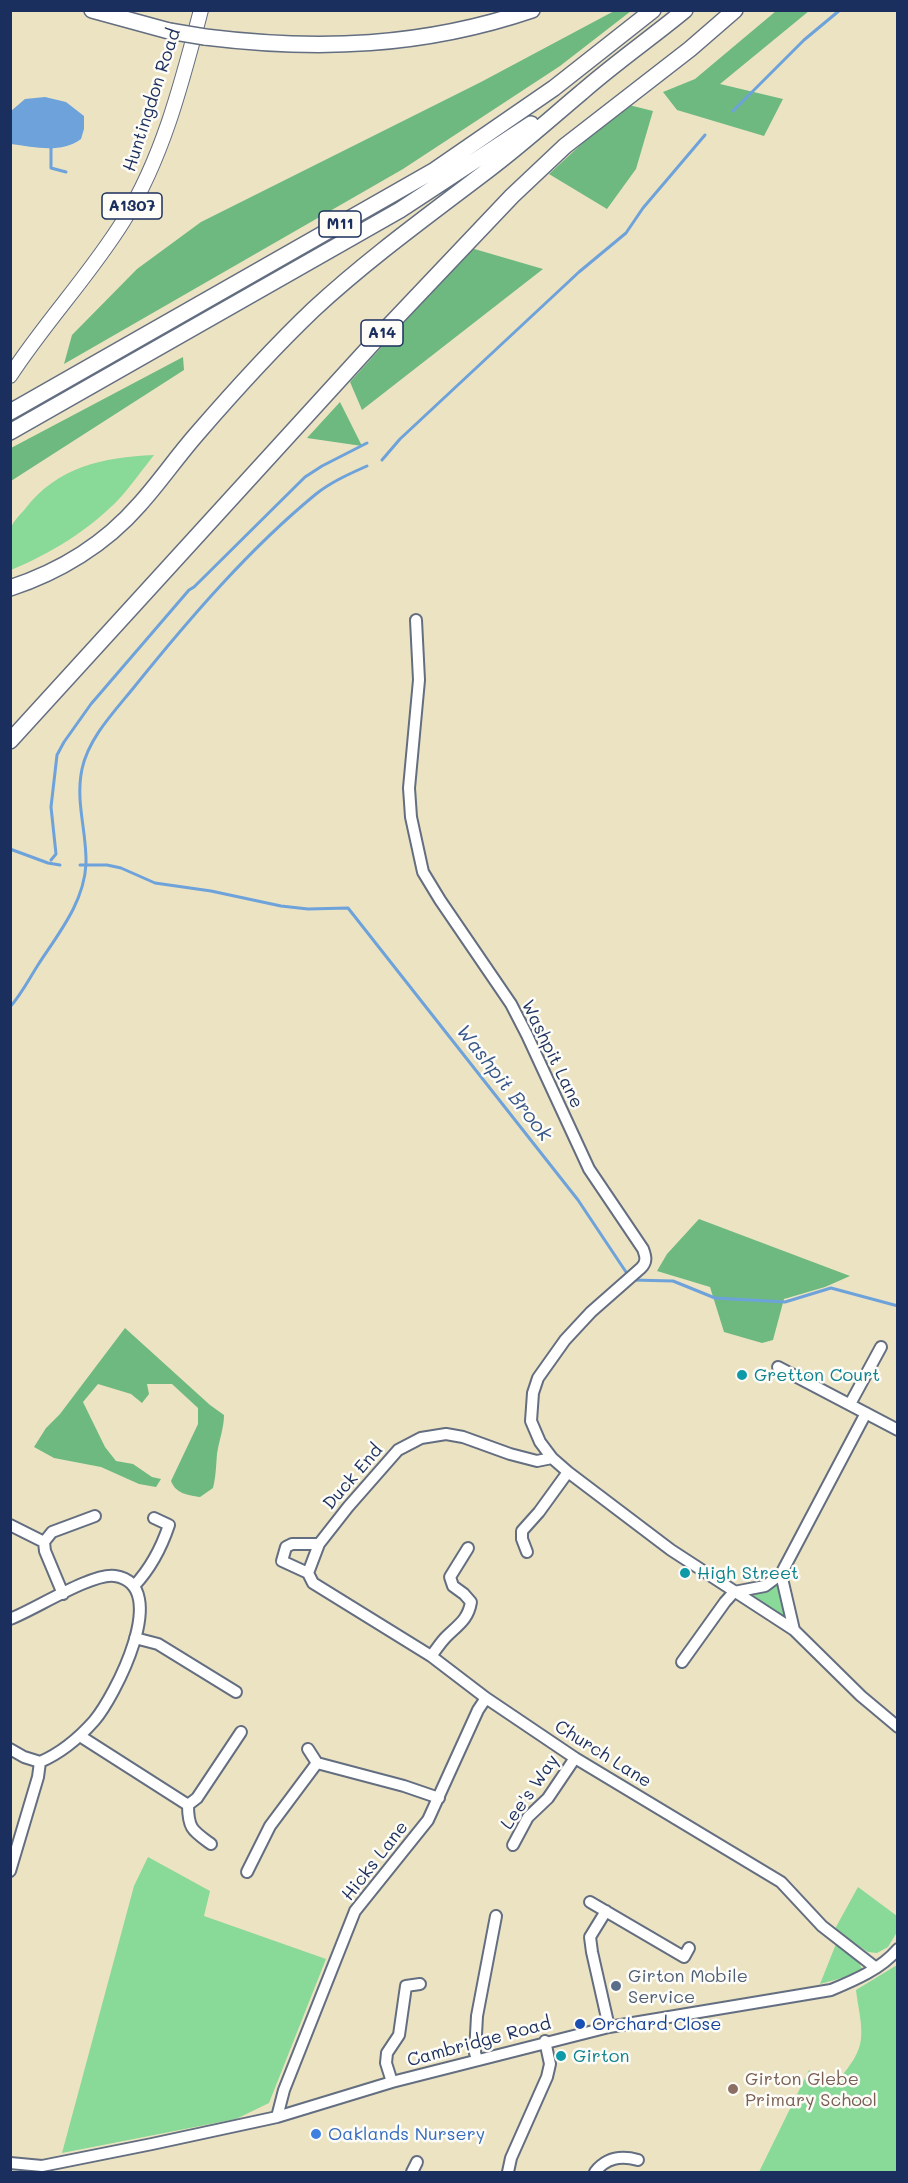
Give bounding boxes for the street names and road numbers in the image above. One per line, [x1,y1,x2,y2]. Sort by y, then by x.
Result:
street label: Huntingdon Road [119,26,185,174]
road number: A1307 [102,193,162,219]
road number: M11 [319,211,361,237]
road number: A14 [361,320,403,346]
street label: Washpit Lane [516,996,588,1112]
street label: Duck End [319,1440,387,1514]
street label: Church Lane [551,1716,655,1792]
street label: Lee's Way [496,1750,564,1834]
street label: Hicks Lane [337,1817,413,1905]
street label: Cambridge Road [405,2012,553,2072]

